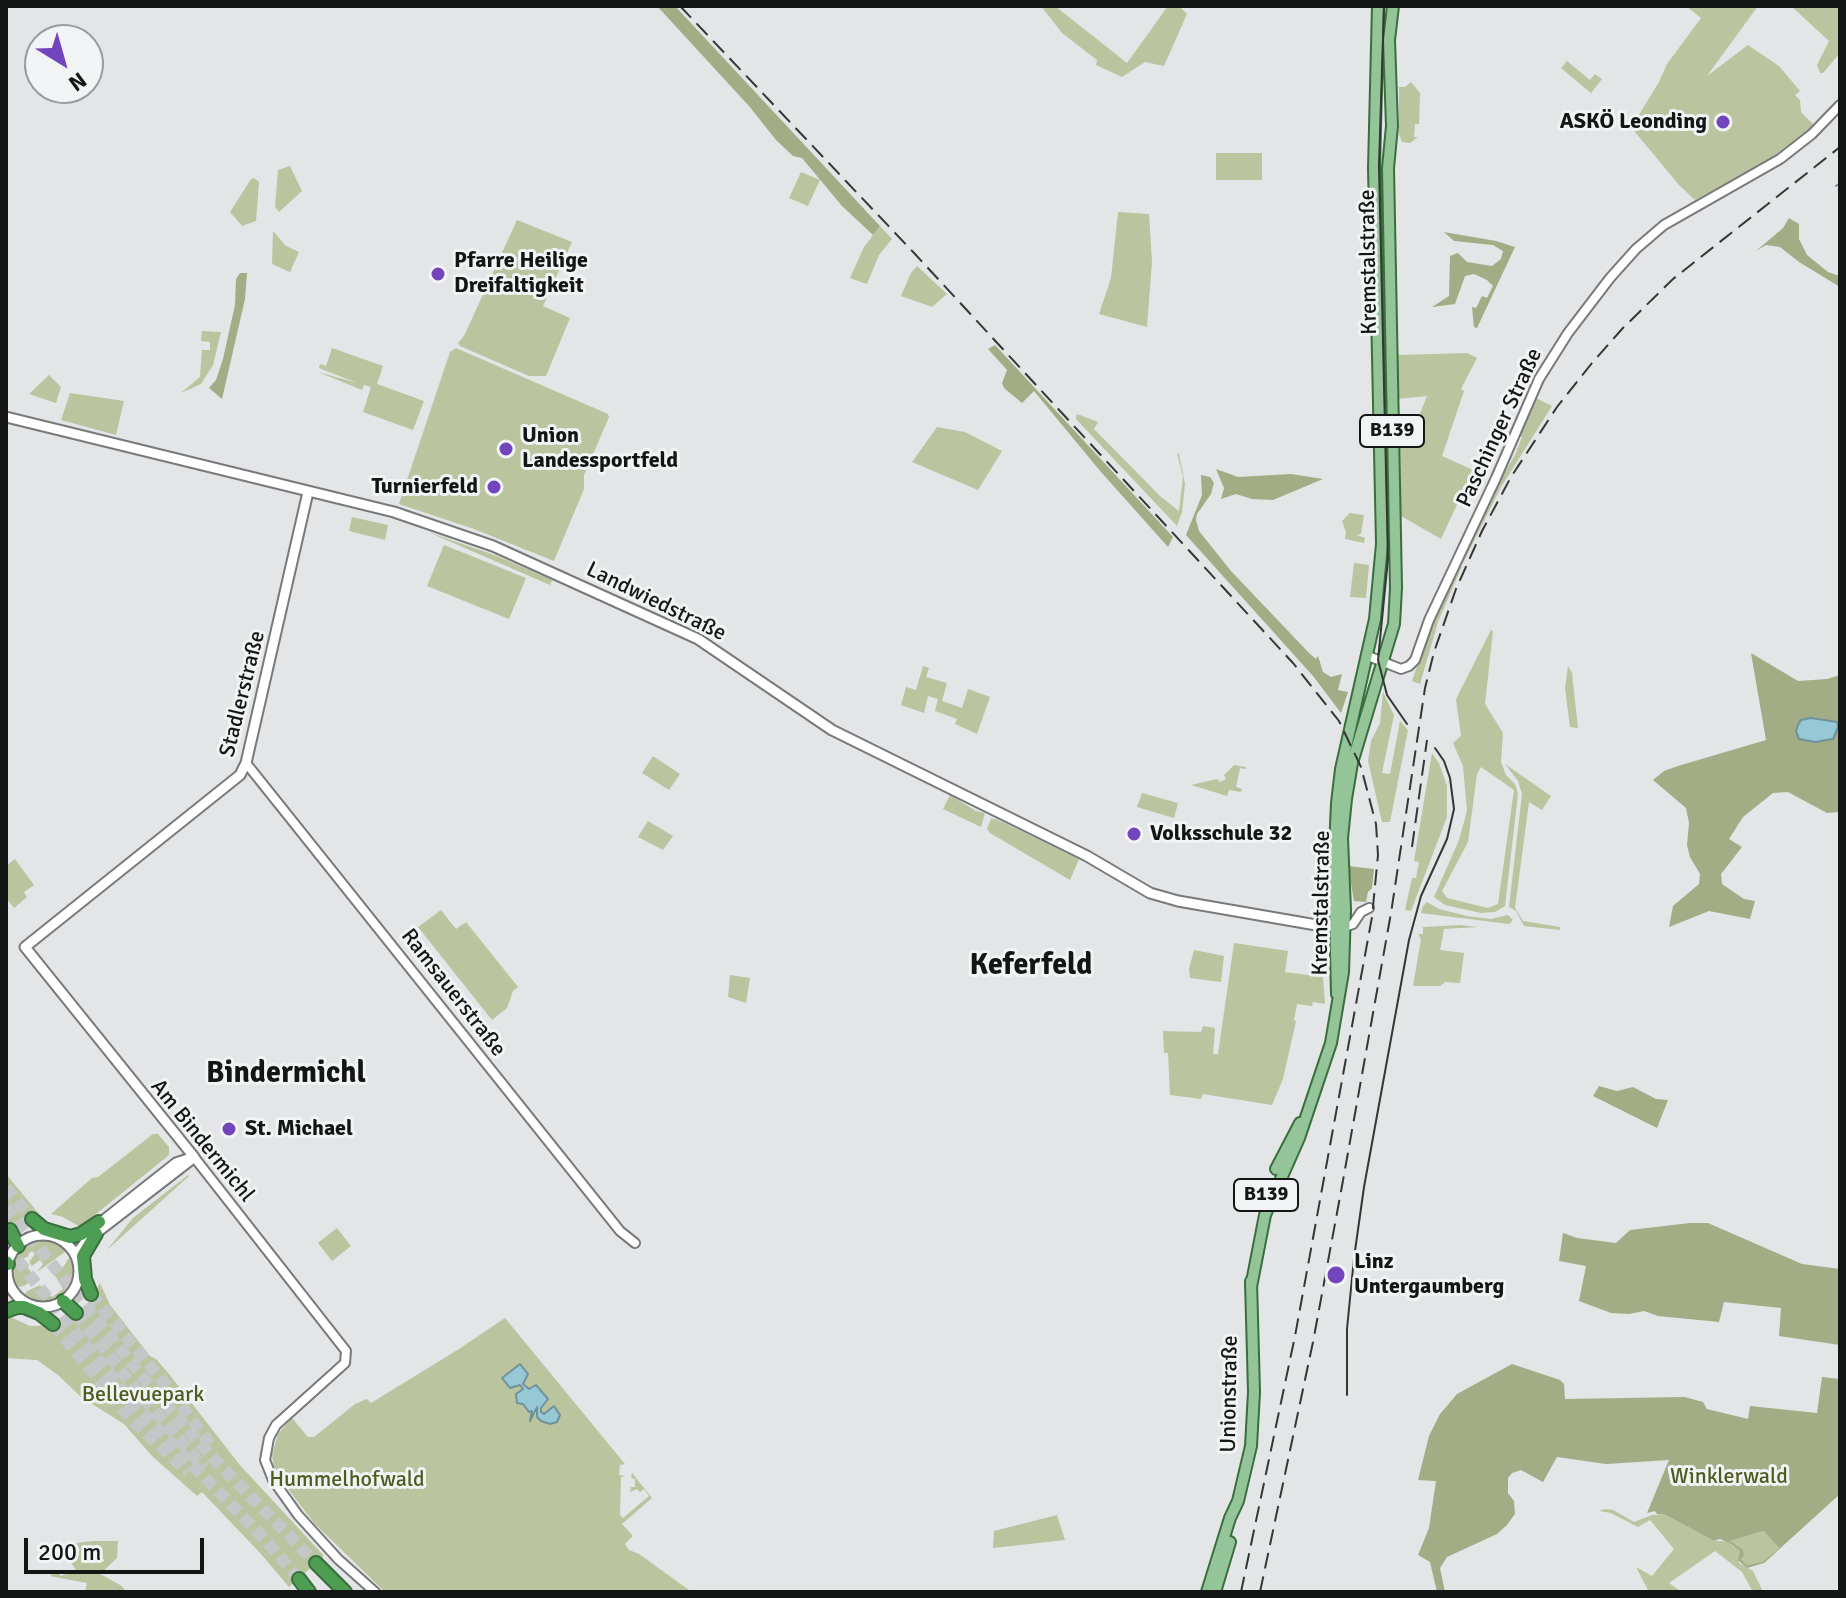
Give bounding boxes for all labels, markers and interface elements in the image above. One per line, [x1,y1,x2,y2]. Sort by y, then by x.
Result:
north arrow [24,24,104,104]
text: N [63,67,92,97]
place label: ASKÖ Leonding [1560,109,1707,135]
marker: ASKÖ Leonding [1714,113,1732,131]
street label: Kremstalstraße [1355,189,1383,335]
place label: Pfarre Heilige Dreifaltigkeit [454,248,588,300]
marker: Pfarre Heilige Dreifaltigkeit [429,265,447,283]
street label: Paschinger Straße [1452,344,1548,512]
road number: B139 [1360,415,1424,447]
place label: Union Landessportfeld [522,423,678,474]
marker: Union Landessportfeld [497,440,515,458]
place label: Turnierfeld [371,474,478,500]
marker: Turnierfeld [485,478,503,496]
street label: Landwiedstraße [582,557,730,647]
street label: Stadlerstraße [215,628,271,760]
place label: Volksschule 32 [1150,821,1292,847]
marker: Volksschule 32 [1125,825,1143,843]
street label: Kremstalstraße [1308,830,1336,976]
street label: Ramsauerstraße [395,924,511,1062]
district label: Keferfeld [970,948,1092,984]
district label: Bindermichl [206,1056,366,1092]
street label: Am Bindermichl [144,1074,260,1208]
place label: St. Michael [245,1116,353,1142]
marker: St. Michael [220,1120,238,1138]
road number: B139 [1234,1179,1298,1211]
place label: Linz Untergaumberg [1354,1249,1504,1300]
marker: Linz Untergaumberg [1325,1264,1347,1286]
street label: Unionstraße [1216,1335,1244,1453]
park label: Bellevuepark [82,1382,204,1408]
park label: Winklerwald [1670,1464,1788,1490]
park label: Hummelhofwald [269,1467,425,1493]
scale bar [28,1522,208,1572]
text: 200 m [38,1537,101,1567]

